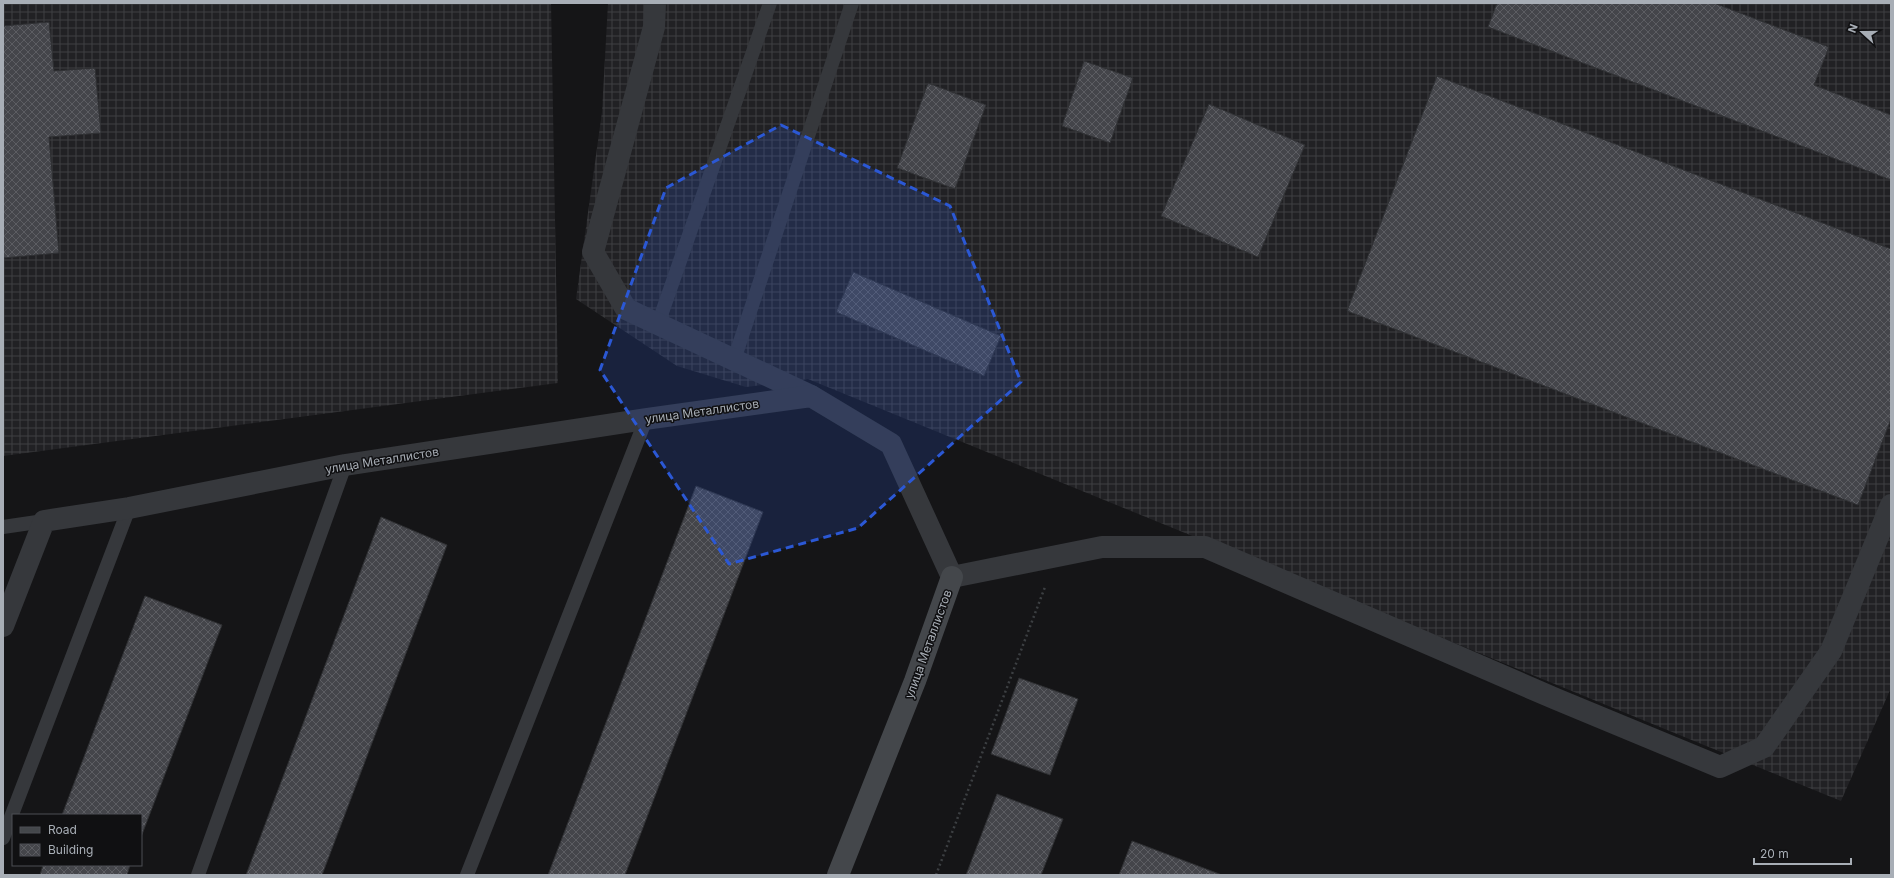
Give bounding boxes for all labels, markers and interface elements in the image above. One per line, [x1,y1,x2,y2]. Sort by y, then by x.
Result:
north arrow [1842,12,1882,52]
text: N [1845,22,1861,35]
street label: улица Металлистов [644,396,760,426]
street label: улица Металлистов [324,444,440,476]
street label: улица Металлистов [901,587,955,700]
legend [12,814,142,866]
text: Road [48,822,77,837]
scale bar [1754,840,1851,866]
text: Building [48,842,93,857]
text: 20 m [1760,846,1789,861]

